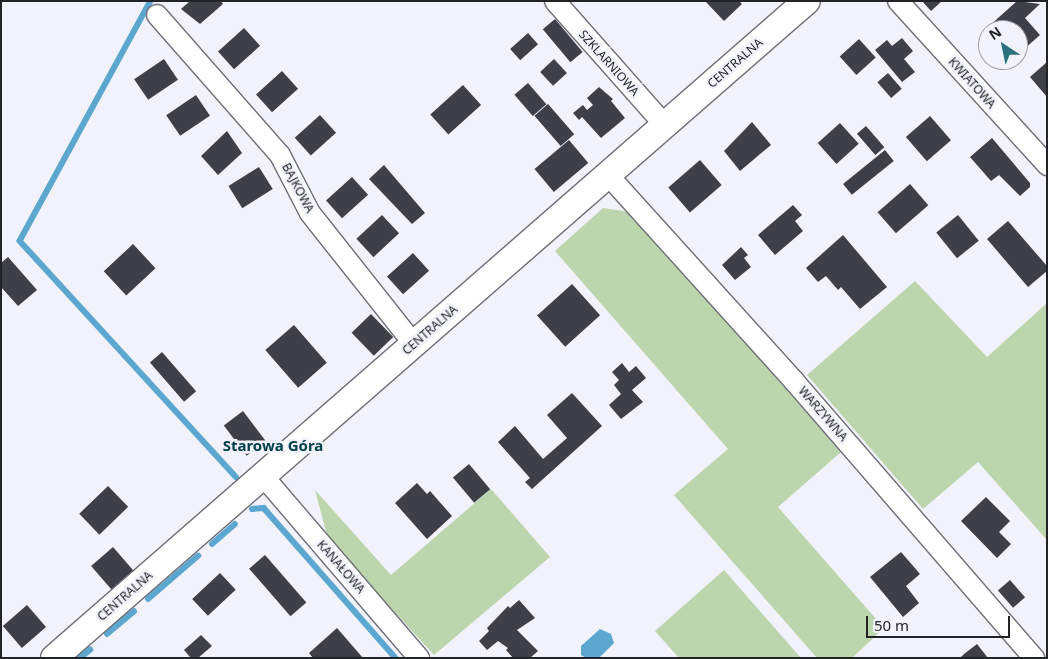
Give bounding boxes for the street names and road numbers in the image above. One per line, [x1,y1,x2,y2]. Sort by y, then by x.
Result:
street label: SZKLARNIOWA [576,27,642,99]
street label: CENTRALNA [705,35,765,91]
street label: KWIATOWA [945,55,999,111]
street label: BAJKOWA [279,161,317,215]
street label: CENTRALNA [400,302,460,358]
street label: WARZYWNA [795,384,851,444]
street label: KANAŁOWA [314,538,368,596]
street label: CENTRALNA [95,568,155,624]

